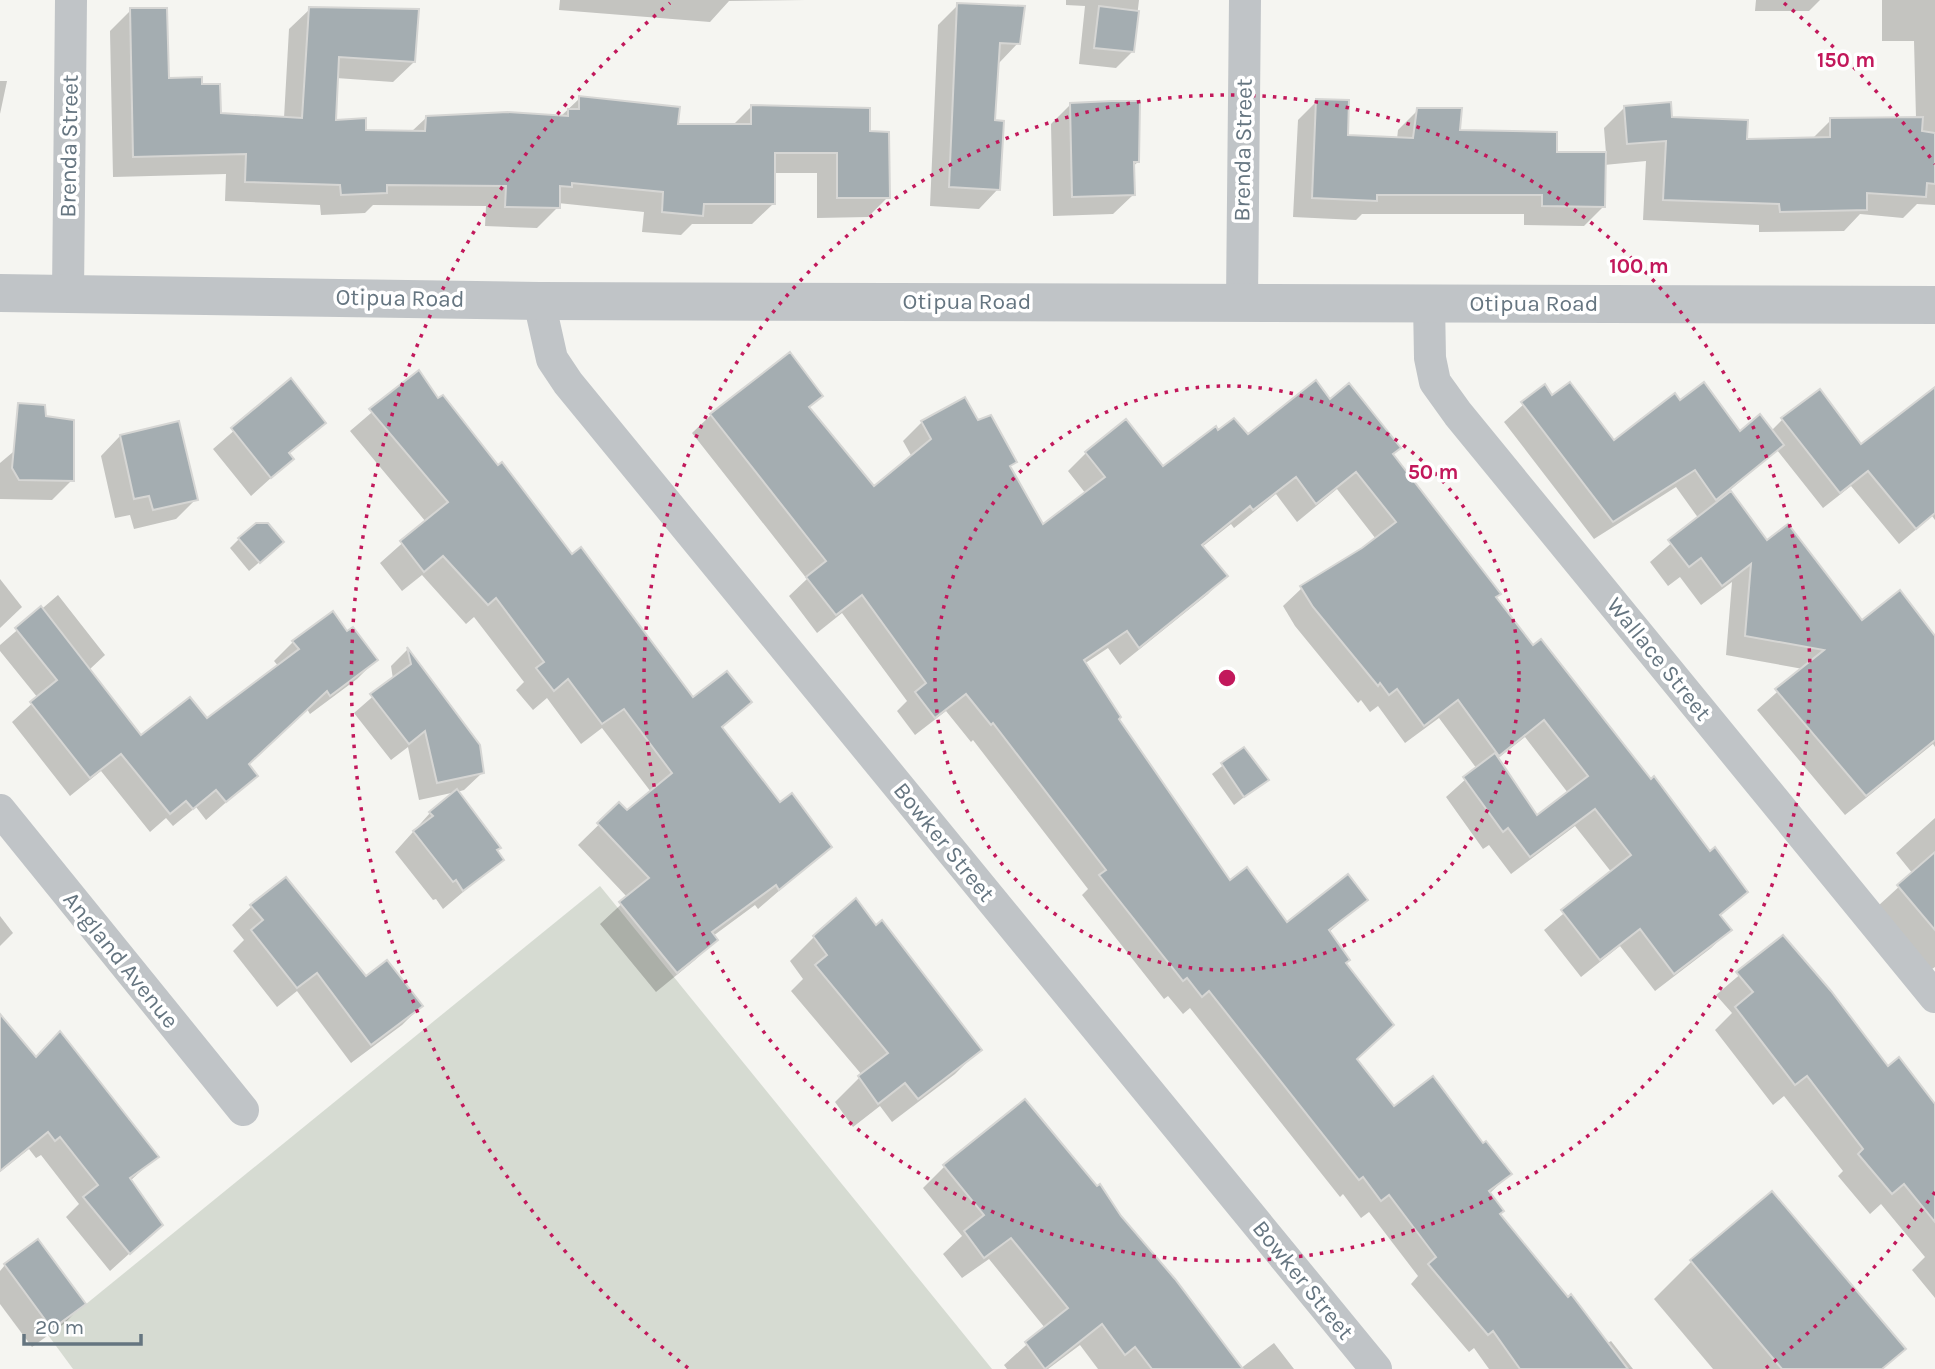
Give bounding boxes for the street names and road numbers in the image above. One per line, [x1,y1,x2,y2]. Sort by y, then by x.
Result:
street label: Brenda Street [54,74,84,218]
street label: Brenda Street [1228,78,1258,222]
street label: Otipua Road [335,283,465,313]
street label: Otipua Road [903,288,1031,315]
street label: Otipua Road [1470,290,1598,317]
street label: Wallace Street [1601,592,1717,726]
street label: Bowker Street [888,777,1000,907]
street label: Angland Avenue [58,886,184,1034]
street label: Bowker Street [1247,1215,1359,1345]

